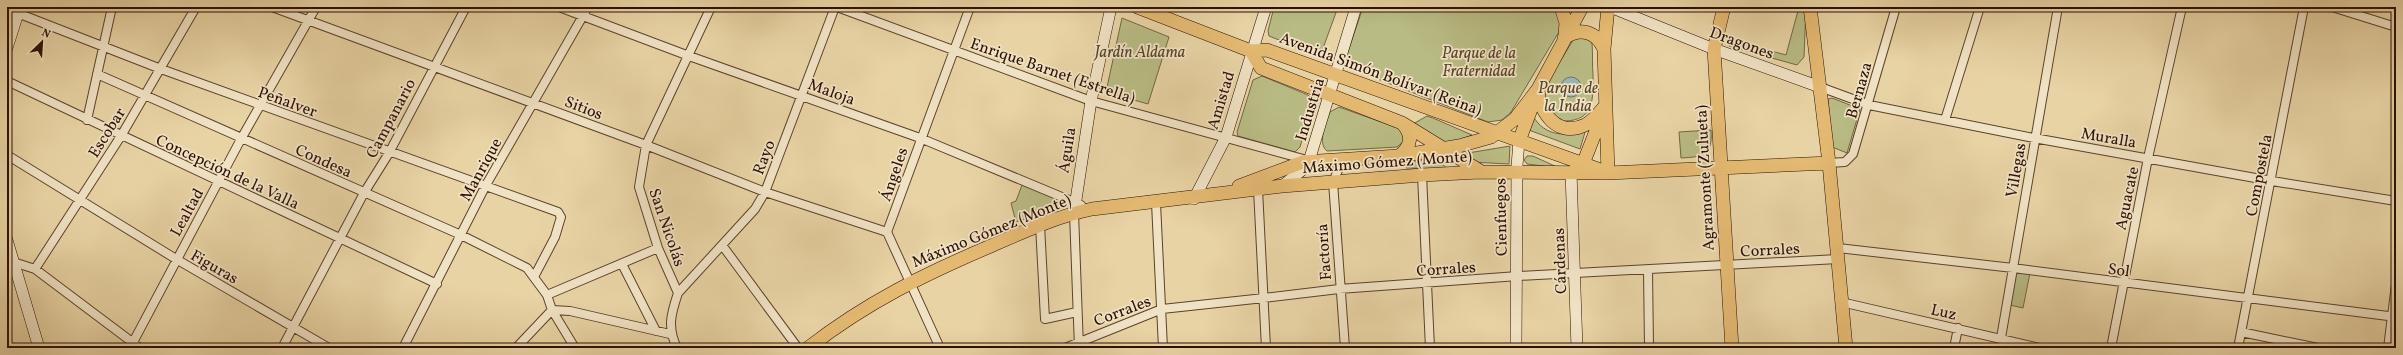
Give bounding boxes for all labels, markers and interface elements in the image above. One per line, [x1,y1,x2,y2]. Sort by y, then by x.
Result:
north arrow [22,22,62,62]
street label: Dragones [1706,22,1777,66]
text: N [39,26,52,43]
street label: Avenida Simón Bolívar (Reina) [1276,28,1485,122]
street label: Enrique Barnet (Estrella) [967,33,1138,111]
park label: Jardín Aldama [1093,42,1186,64]
park label: Parque de la Fraternidad [1442,43,1517,83]
street label: Bernaza [1841,60,1878,121]
street label: Amistad [1203,69,1241,132]
street label: Maloja [805,74,858,112]
street label: Campanario [362,75,422,163]
street label: Industria [1291,75,1331,144]
park label: Parque de la India [1538,78,1598,118]
street label: Peñalver [255,82,320,124]
street label: Sitios [561,92,606,126]
street label: Escobar [84,103,132,162]
street label: Agramonte (Zulueta) [1691,104,1721,251]
street label: Muralla [2079,123,2138,155]
street label: Águila [1054,126,1082,175]
street label: Concepción de la Valla [152,130,303,216]
street label: Compostela [2241,132,2279,218]
street label: Manrique [455,134,508,206]
street label: Rayo [748,137,781,178]
street label: Condesa [291,140,355,184]
street label: Villegas [2001,141,2033,199]
street label: Ángeles [875,145,914,205]
street label: Máximo Gómez (Monte) [1302,146,1473,180]
street label: Aguacate [2111,165,2145,232]
street label: Cienfuegos [1490,178,1514,256]
street label: Lealtad [166,185,210,241]
street label: San Nicolás [642,186,690,270]
street label: Máximo Gómez (Monte) [909,190,1075,274]
street label: Factoría [1312,223,1338,281]
street label: Cárdenas [1549,227,1573,294]
street label: Corrales [1740,238,1801,264]
street label: Figuras [186,245,242,290]
street label: Corrales [1416,257,1477,283]
street label: Sol [2106,259,2131,283]
street label: Corrales [1091,291,1155,333]
street label: Luz [1928,299,1959,327]

